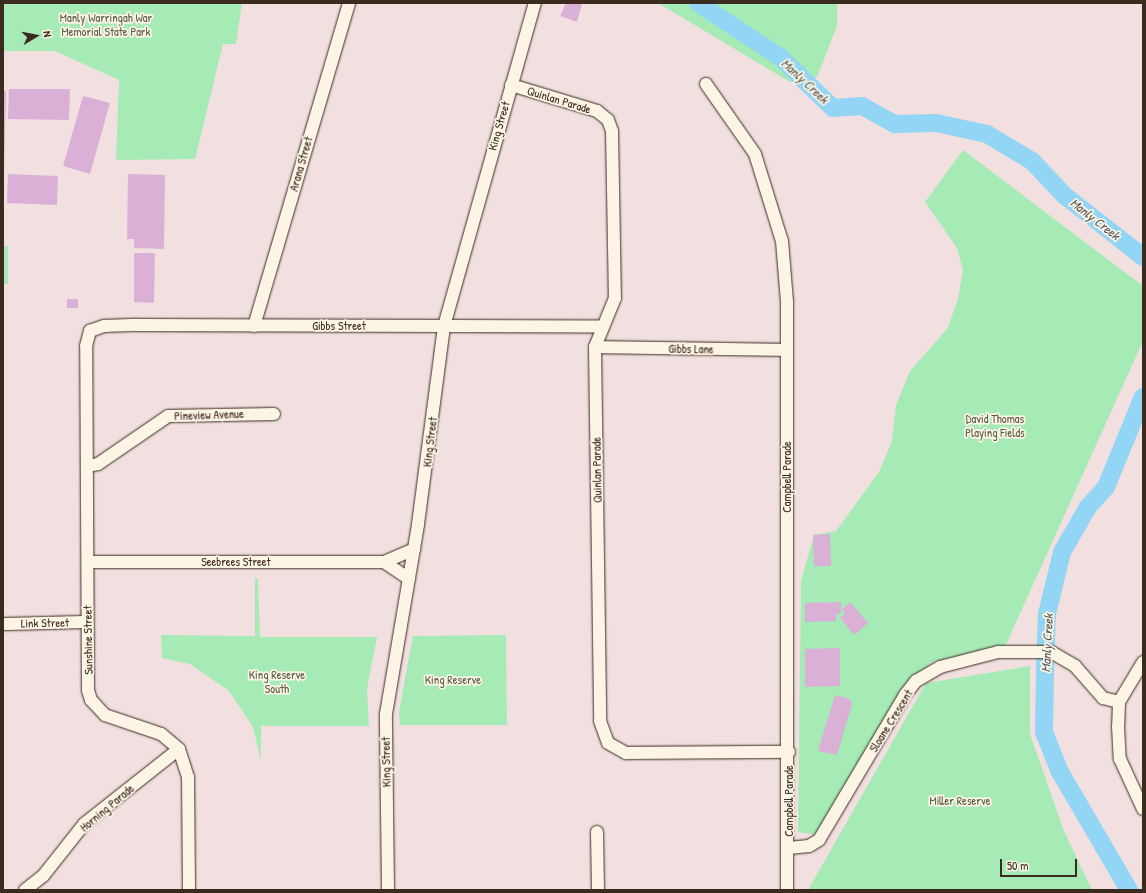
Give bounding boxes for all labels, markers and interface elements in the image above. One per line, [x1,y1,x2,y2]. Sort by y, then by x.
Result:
park label: Manly Warringah War Memorial State Park [60,11,152,39]
north arrow [16,16,56,56]
text: N [40,30,55,38]
water label: Manly Creek [778,55,832,107]
street label: Quinlan Parade [525,83,593,117]
street label: King Street [485,100,513,152]
street label: Arana Street [286,135,316,193]
water label: Manly Creek [1067,195,1123,243]
street label: Gibbs Street [312,319,366,333]
street label: Gibbs Lane [668,341,714,357]
street label: Pineview Avenue [174,407,244,423]
park label: David Thomas Playing Fields [965,412,1025,440]
street label: King Street [420,416,440,468]
street label: Quinlan Parade [589,437,605,503]
street label: Campbell Parade [780,441,794,513]
street label: Seebrees Street [201,555,271,569]
street label: Sunshine Street [80,605,96,675]
water label: Manly Creek [1038,613,1056,673]
street label: Link Street [21,615,69,631]
park label: King Reserve South [249,668,305,696]
park label: King Reserve [425,673,481,687]
street label: Sloane Crescent [866,687,916,755]
street label: King Street [378,737,394,787]
street label: Campbell Parade [782,765,796,837]
street label: Horning Parade [77,781,137,835]
park label: Miller Reserve [930,794,990,808]
scale bar [1002,851,1079,877]
text: 50 m [1007,857,1028,874]

